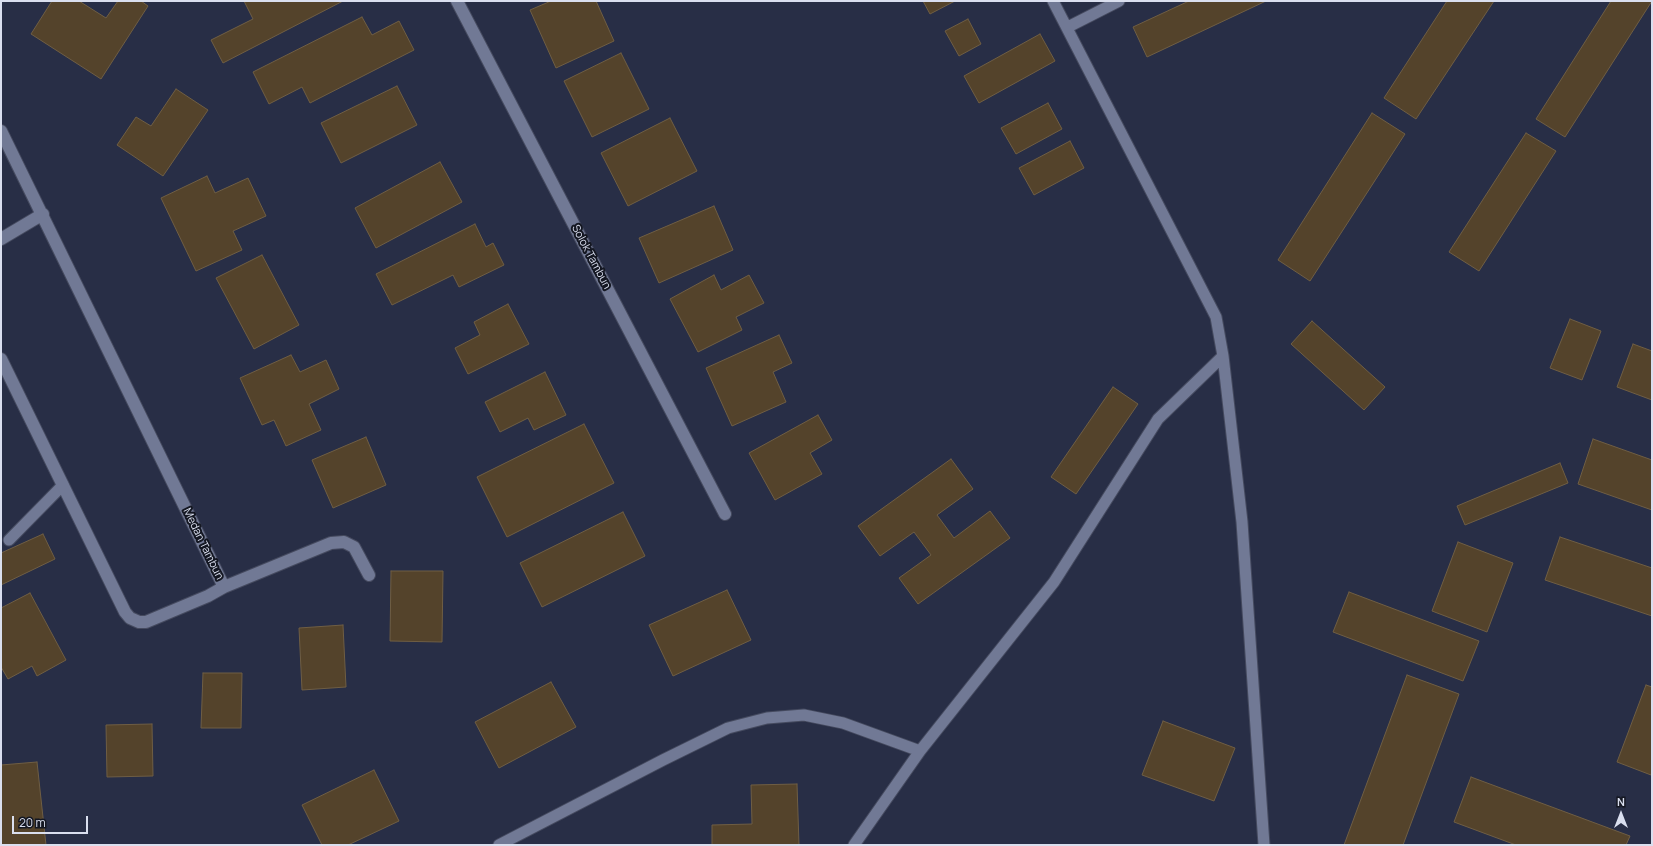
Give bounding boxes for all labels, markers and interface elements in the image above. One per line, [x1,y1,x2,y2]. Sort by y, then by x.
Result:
street label: Solok Tambun [569,223,613,291]
street label: Medan Tambun [180,506,226,582]
north arrow [1601,794,1641,834]
text: N [1617,794,1625,809]
scale bar [14,808,90,834]
text: 20 m [19,814,46,831]

